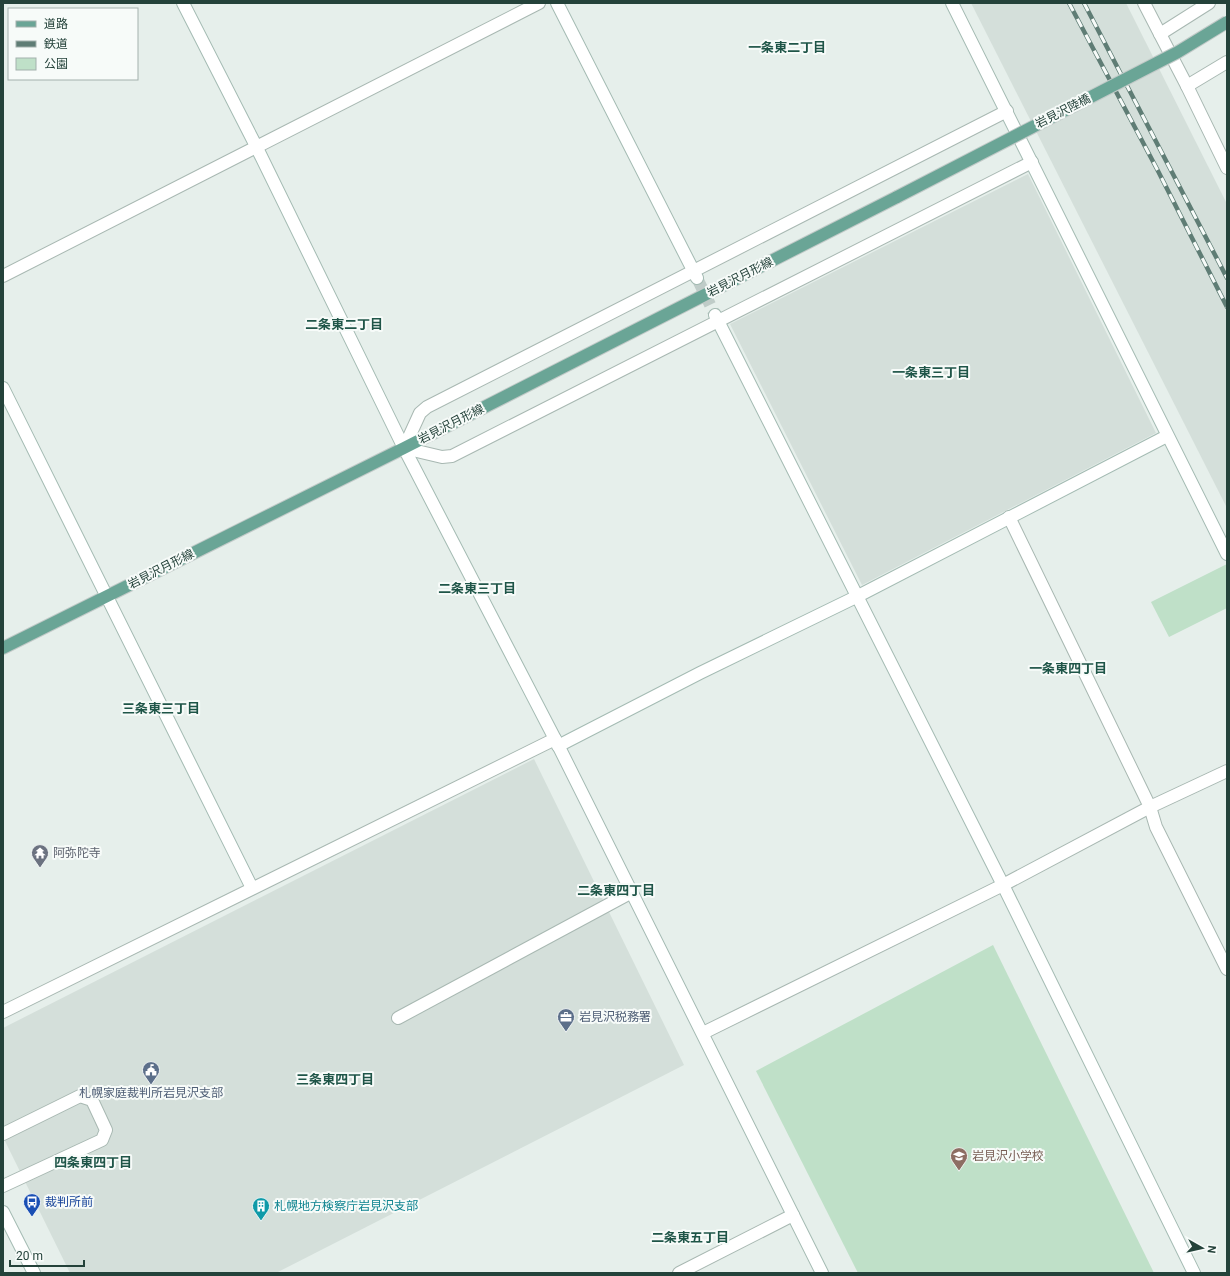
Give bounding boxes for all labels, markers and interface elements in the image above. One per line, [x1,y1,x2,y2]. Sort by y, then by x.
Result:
legend [8,8,138,80]
text: 道路 [44,17,68,31]
text: 鉄道 [44,37,68,51]
district label: 一条東二丁目 [748,40,826,55]
text: 公園 [44,57,68,71]
street label: 岩見沢陸橋 [1033,91,1093,131]
street label: 岩見沢月形線 [705,254,775,300]
district label: 二条東二丁目 [305,317,383,332]
district label: 一条東三丁目 [892,365,970,380]
street label: 岩見沢月形線 [416,401,486,447]
street label: 岩見沢月形線 [126,546,196,592]
district label: 二条東三丁目 [438,581,516,596]
district label: 一条東四丁目 [1029,661,1107,676]
district label: 三条東三丁目 [122,701,200,716]
temple icon: 阿弥陀寺 [30,843,50,868]
place label: 阿弥陀寺 [53,846,101,860]
district label: 二条東四丁目 [577,883,655,898]
office icon: 岩見沢税務署 [556,1007,576,1032]
place label: 岩見沢税務署 [579,1010,651,1024]
public building icon: 札幌家庭裁判所岩見沢支部 [141,1060,161,1085]
district label: 三条東四丁目 [296,1072,374,1087]
place label: 札幌家庭裁判所岩見沢支部 [79,1086,223,1100]
school or university icon: 岩見沢小学校 [949,1146,969,1171]
place label: 岩見沢小学校 [972,1149,1044,1163]
district label: 四条東四丁目 [54,1155,132,1170]
bus stop icon: 裁判所前 [22,1192,42,1217]
place label: 裁判所前 [45,1195,93,1209]
building icon: 札幌地方検察庁岩見沢支部 [251,1196,271,1221]
place label: 札幌地方検察庁岩見沢支部 [274,1199,418,1213]
north arrow [1182,1228,1222,1268]
district label: 二条東五丁目 [651,1230,729,1245]
scale bar [10,1242,84,1268]
text: N [1204,1245,1218,1254]
text: 20 m [16,1249,43,1263]

